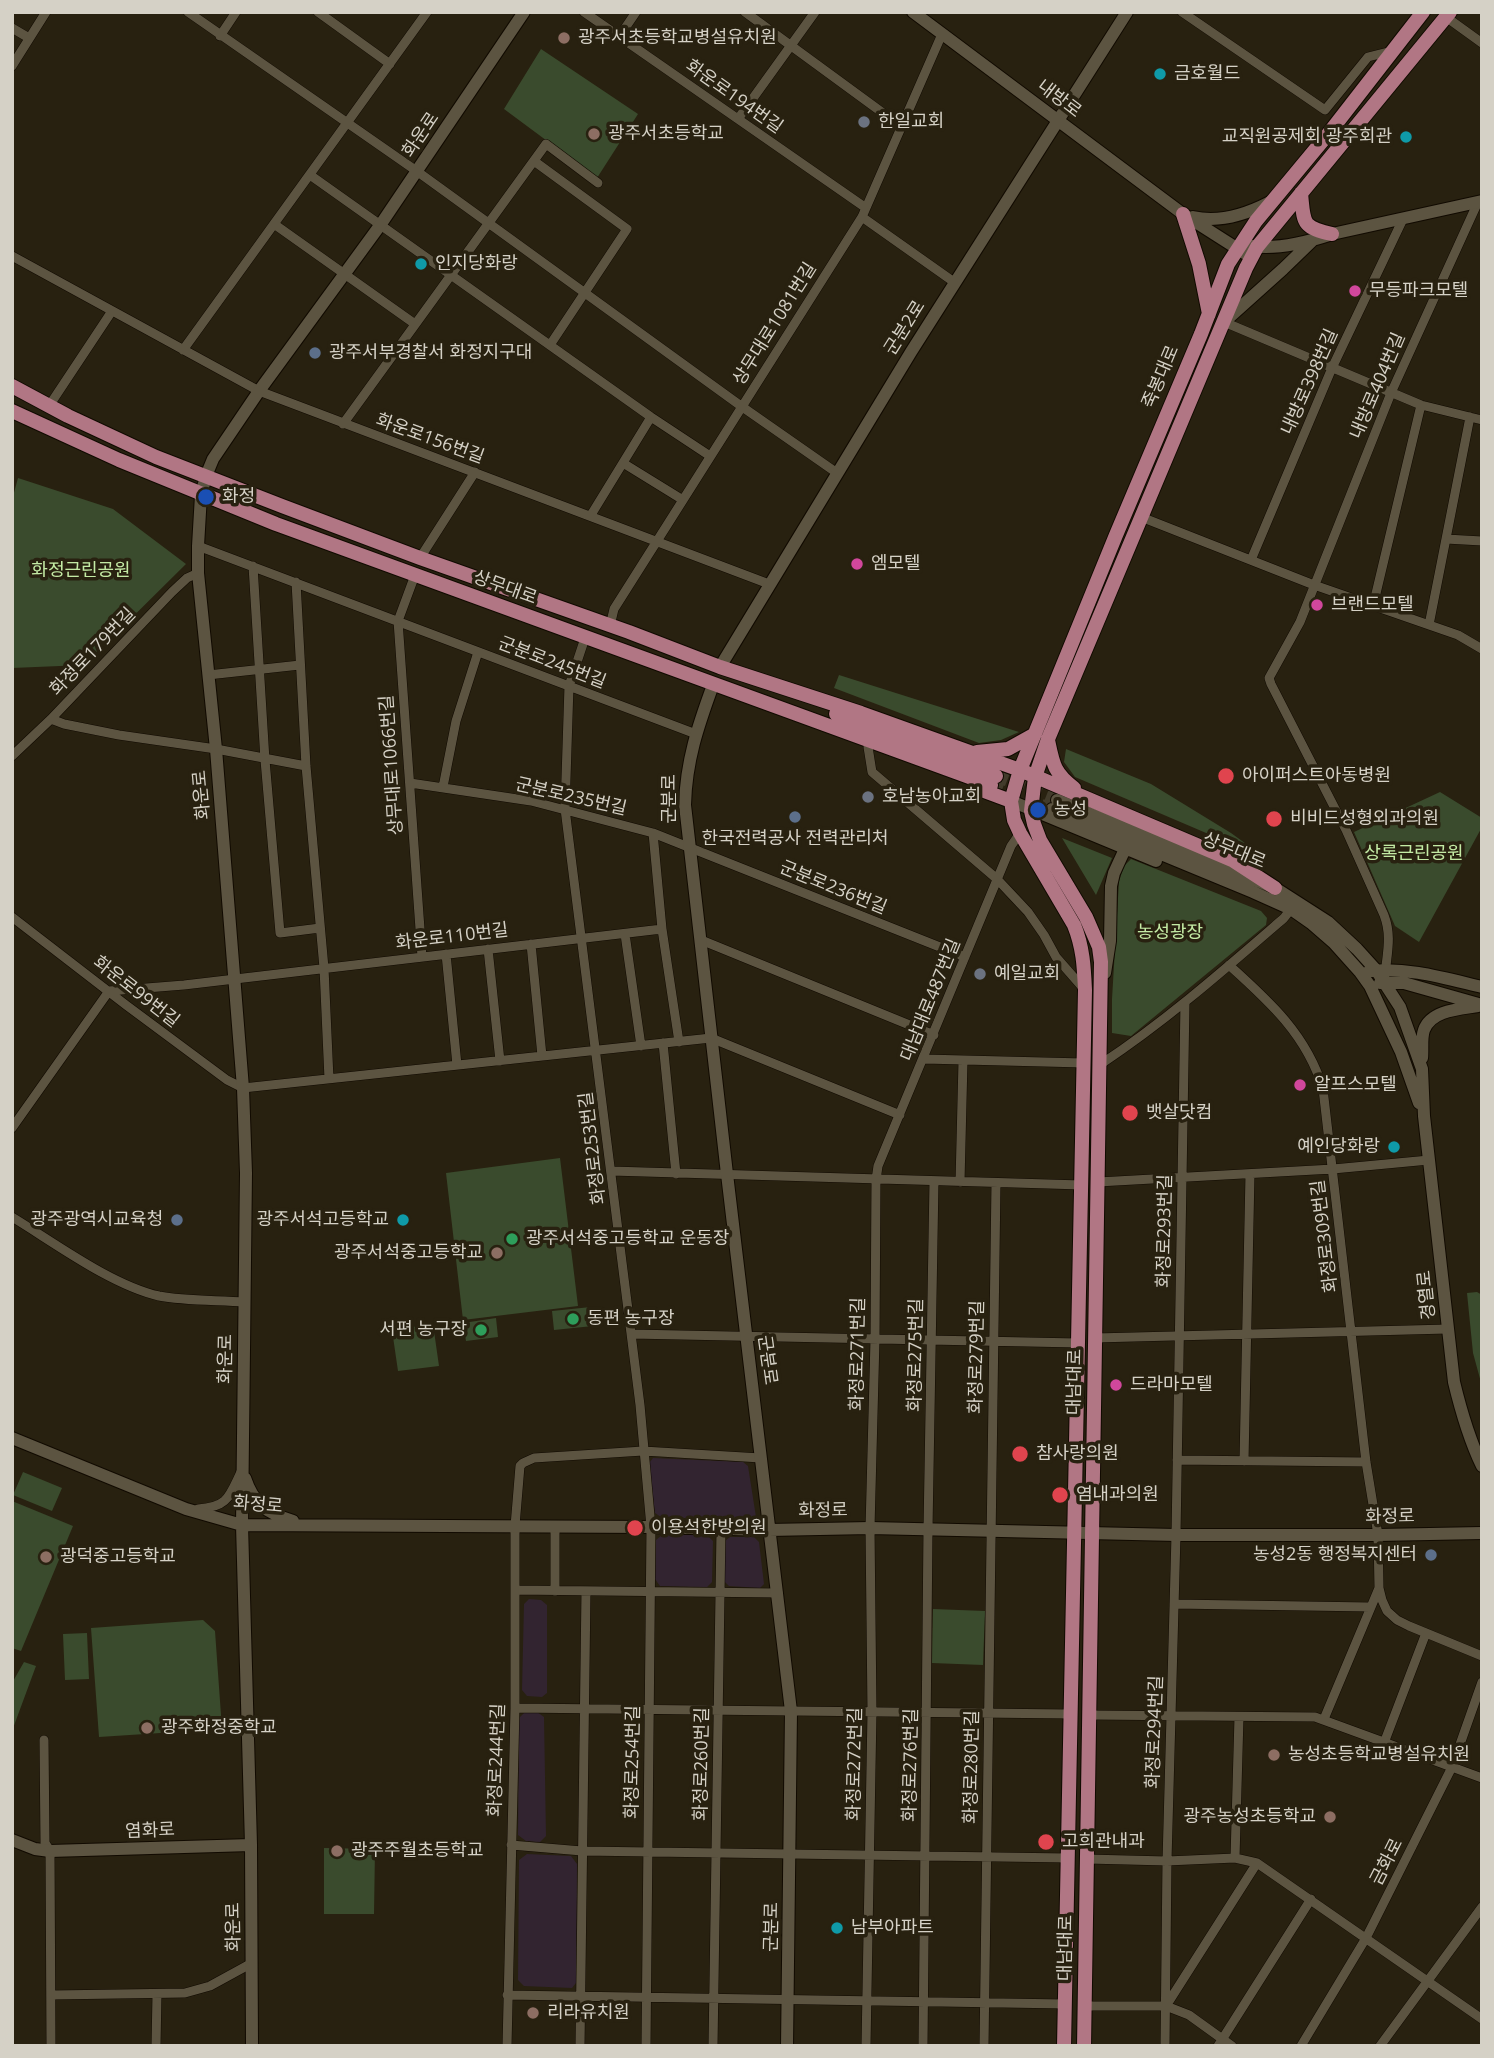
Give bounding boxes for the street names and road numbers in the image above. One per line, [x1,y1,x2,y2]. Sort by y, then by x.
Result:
street label: 화운로194번길 [681,56,787,138]
street label: 내방로 [1033,75,1085,123]
street label: 화운로 [398,108,444,162]
street label: 상무대로1081번길 [729,259,821,389]
street label: 군분2로 [880,297,930,359]
street label: 내방로398번길 [1277,326,1343,438]
street label: 내방로404번길 [1346,329,1410,443]
street label: 죽봉대로 [1138,342,1184,412]
street label: 화운로156번길 [373,409,487,469]
street label: 상무대로 [470,567,540,609]
street label: 화정로179번길 [46,604,140,700]
street label: 군분로245번길 [495,633,609,693]
street label: 상무대로1066번길 [376,694,408,836]
street label: 화운로 [189,769,215,821]
street label: 군분로235번길 [513,774,629,820]
street label: 군분로 [659,774,681,824]
street label: 상무대로 [1199,829,1269,873]
street label: 군분로236번길 [776,857,890,919]
street label: 화운로110번길 [394,919,510,955]
street label: 대남대로487번길 [897,936,965,1064]
street label: 화운로99번길 [89,952,183,1032]
street label: 화정로253번길 [575,1090,611,1206]
street label: 화정로293번길 [1153,1174,1177,1288]
street label: 화정로309번길 [1307,1178,1343,1294]
street label: 경열로 [1414,1269,1440,1321]
street label: 화정로271번길 [846,1297,870,1411]
street label: 화정로275번길 [904,1298,928,1412]
street label: 화정로279번길 [965,1300,989,1414]
street label: 화운로 [215,1334,237,1384]
street label: 군분로 [753,1334,781,1386]
street label: 대남대로 [1064,1349,1086,1415]
street label: 화정로 [232,1492,284,1518]
street label: 화정로 [798,1500,848,1522]
street label: 화정로 [1365,1506,1415,1528]
street label: 화정로294번길 [1142,1675,1168,1789]
street label: 화정로244번길 [484,1703,510,1817]
street label: 화정로254번길 [621,1705,645,1819]
street label: 화정로260번길 [690,1707,714,1821]
street label: 화정로272번길 [843,1707,867,1821]
street label: 화정로276번길 [899,1708,923,1822]
street label: 화정로280번길 [960,1710,984,1824]
street label: 염화로 [125,1819,175,1843]
street label: 금화로 [1366,1835,1408,1889]
street label: 화운로 [223,1902,245,1952]
street label: 군분로 [761,1902,783,1952]
street label: 대남대로 [1055,1915,1077,1981]

